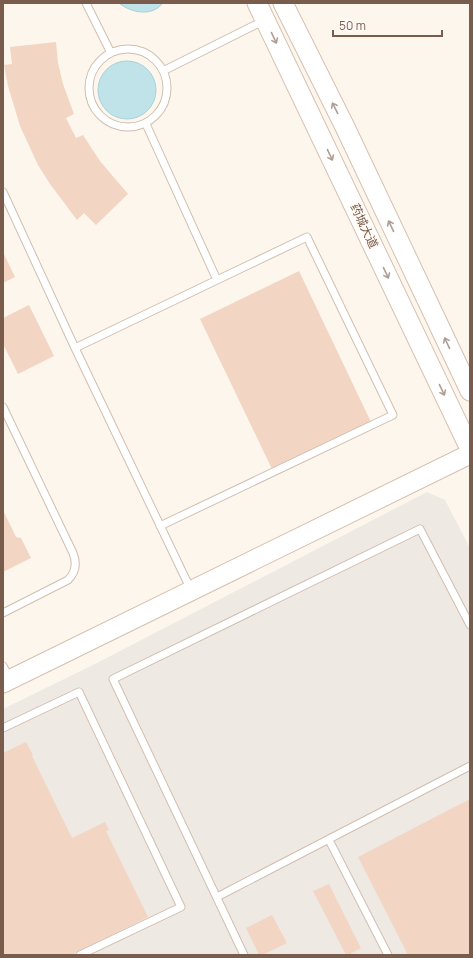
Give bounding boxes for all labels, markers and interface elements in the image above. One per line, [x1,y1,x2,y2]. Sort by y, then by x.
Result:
scale bar [333,12,442,38]
text: 50 m [339,17,366,34]
one-way arrow [271,32,278,44]
one-way arrow [331,103,339,115]
one-way arrow [327,149,334,161]
street label: 药城大道 [347,200,382,251]
one-way arrow [387,220,394,232]
one-way arrow [383,266,390,278]
one-way arrow [443,337,450,349]
one-way arrow [439,384,446,396]

